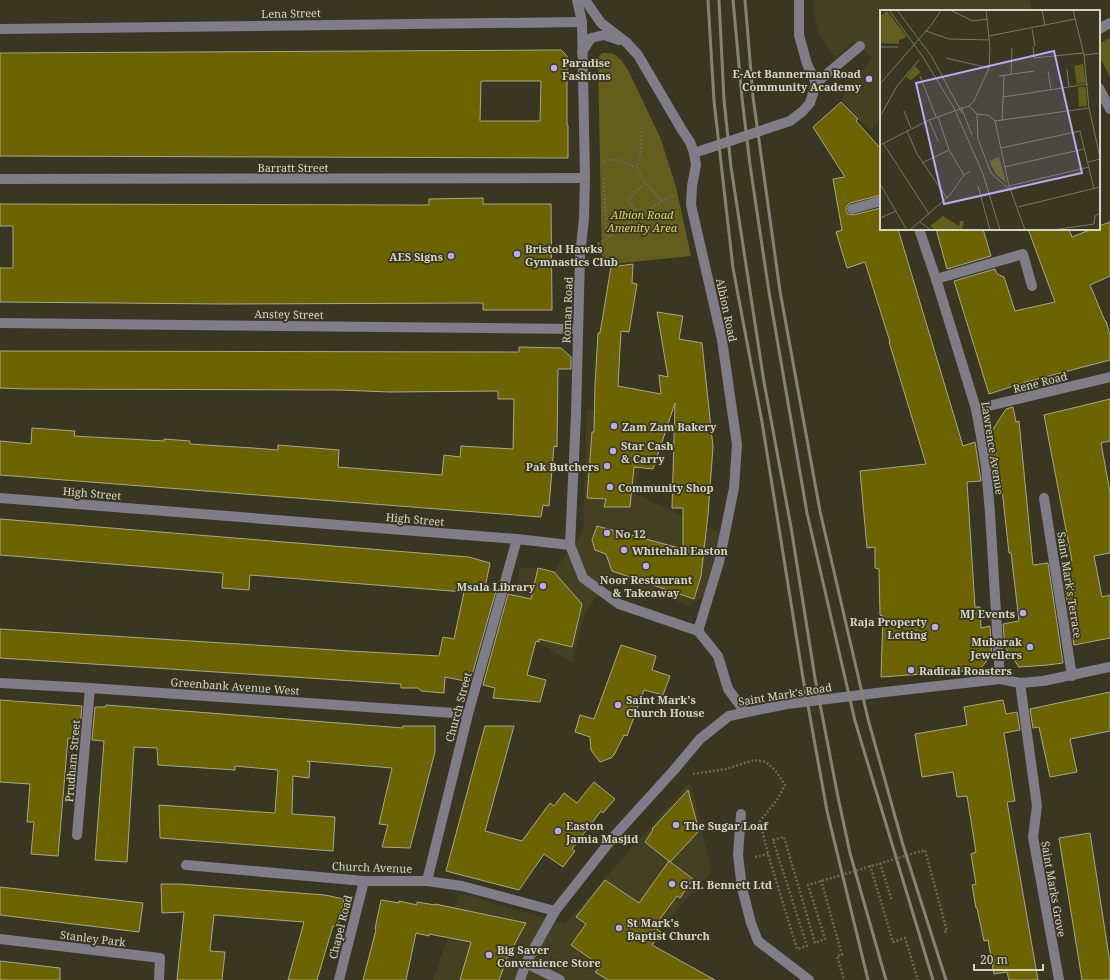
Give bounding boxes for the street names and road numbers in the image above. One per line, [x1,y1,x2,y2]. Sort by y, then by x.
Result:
street label: Lena Street [261,5,321,21]
street label: Barratt Street [257,160,329,175]
street label: Roman Road [558,276,576,344]
street label: Albion Road [713,277,741,343]
street label: Anstey Street [254,306,324,322]
street label: Rene Road [1011,368,1069,396]
street label: Lawrence Avenue [978,400,1008,496]
street label: High Street [62,483,122,503]
street label: High Street [385,509,445,529]
street label: Saint Mark's Terrace [1054,531,1086,639]
street label: Church Street [441,670,475,744]
street label: Greenbank Avenue West [170,674,300,698]
street label: Saint Mark's Road [737,679,833,709]
street label: Prudham Street [61,719,83,803]
street label: Saint Marks Grove [1038,840,1070,938]
street label: Church Avenue [332,858,413,876]
street label: Chapel Road [325,893,355,961]
street label: Stanley Park [59,927,127,950]

